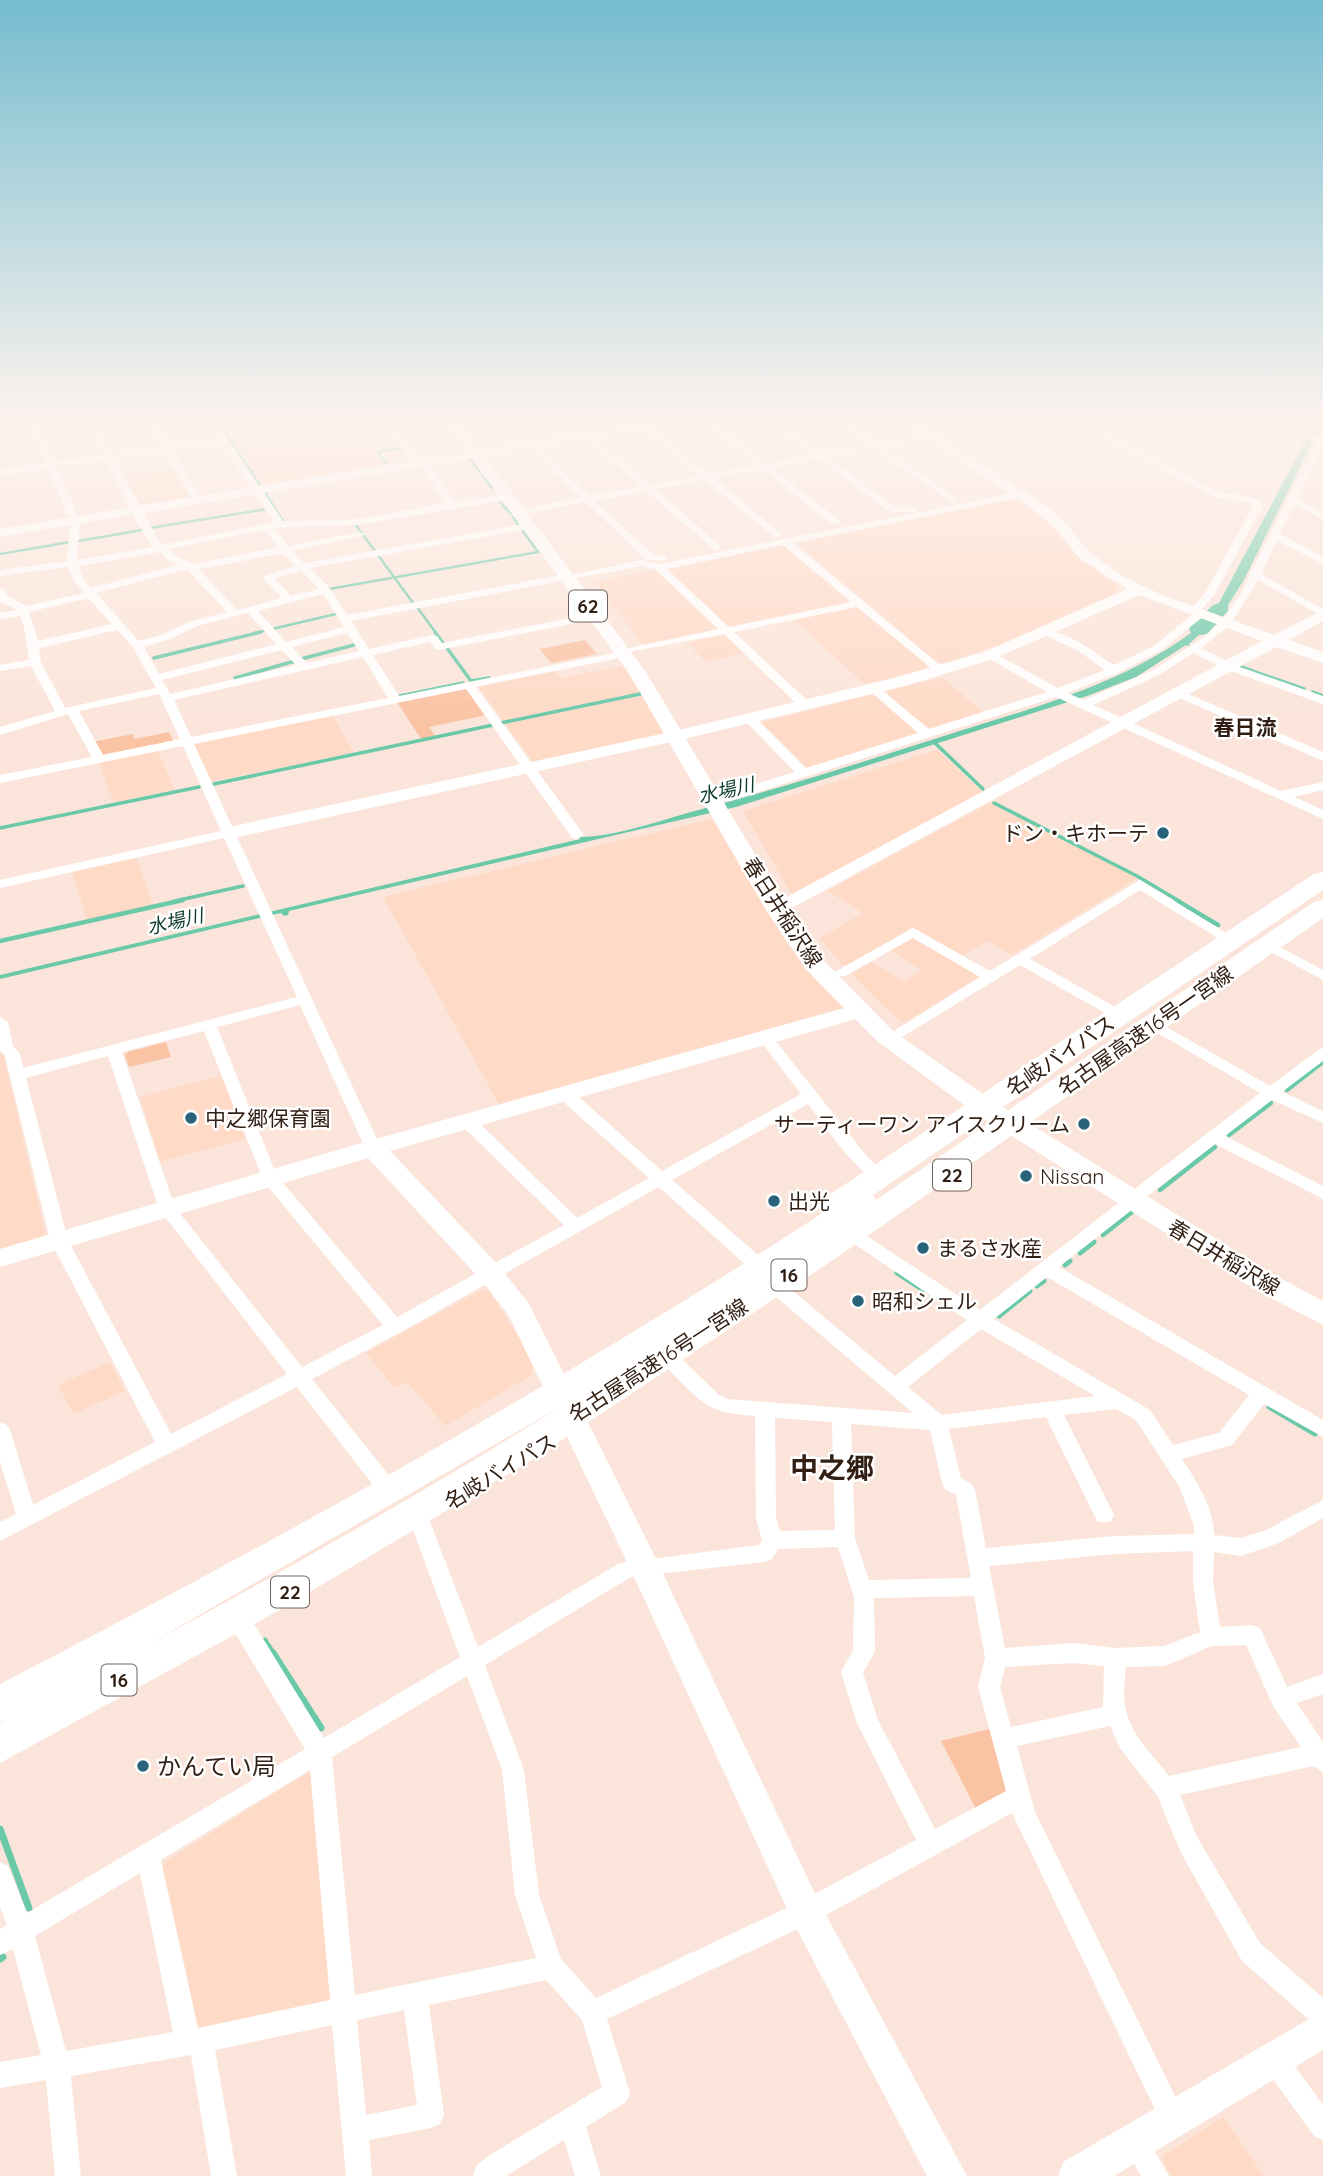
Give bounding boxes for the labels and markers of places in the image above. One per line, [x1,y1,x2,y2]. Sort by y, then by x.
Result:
place label: ドン・キホーテ [1002,820,1149,846]
marker: ドン・キホーテ [1155,825,1171,841]
place label: 中之郷保育園 [205,1105,331,1131]
marker: 中之郷保育園 [183,1110,199,1126]
place label: サーティーワン アイスクリーム [774,1111,1070,1137]
marker: サーティーワン アイスクリーム [1076,1116,1092,1132]
place label: Nissan [1040,1163,1105,1189]
marker: Nissan [1018,1168,1034,1184]
place label: 出光 [788,1188,830,1214]
marker: 出光 [766,1193,782,1209]
place label: まるさ水産 [937,1235,1042,1261]
marker: まるさ水産 [915,1240,931,1256]
place label: 昭和シェル [872,1288,977,1314]
marker: 昭和シェル [850,1293,866,1309]
place label: かんてい局 [157,1751,276,1781]
marker: かんてい局 [135,1758,151,1774]

